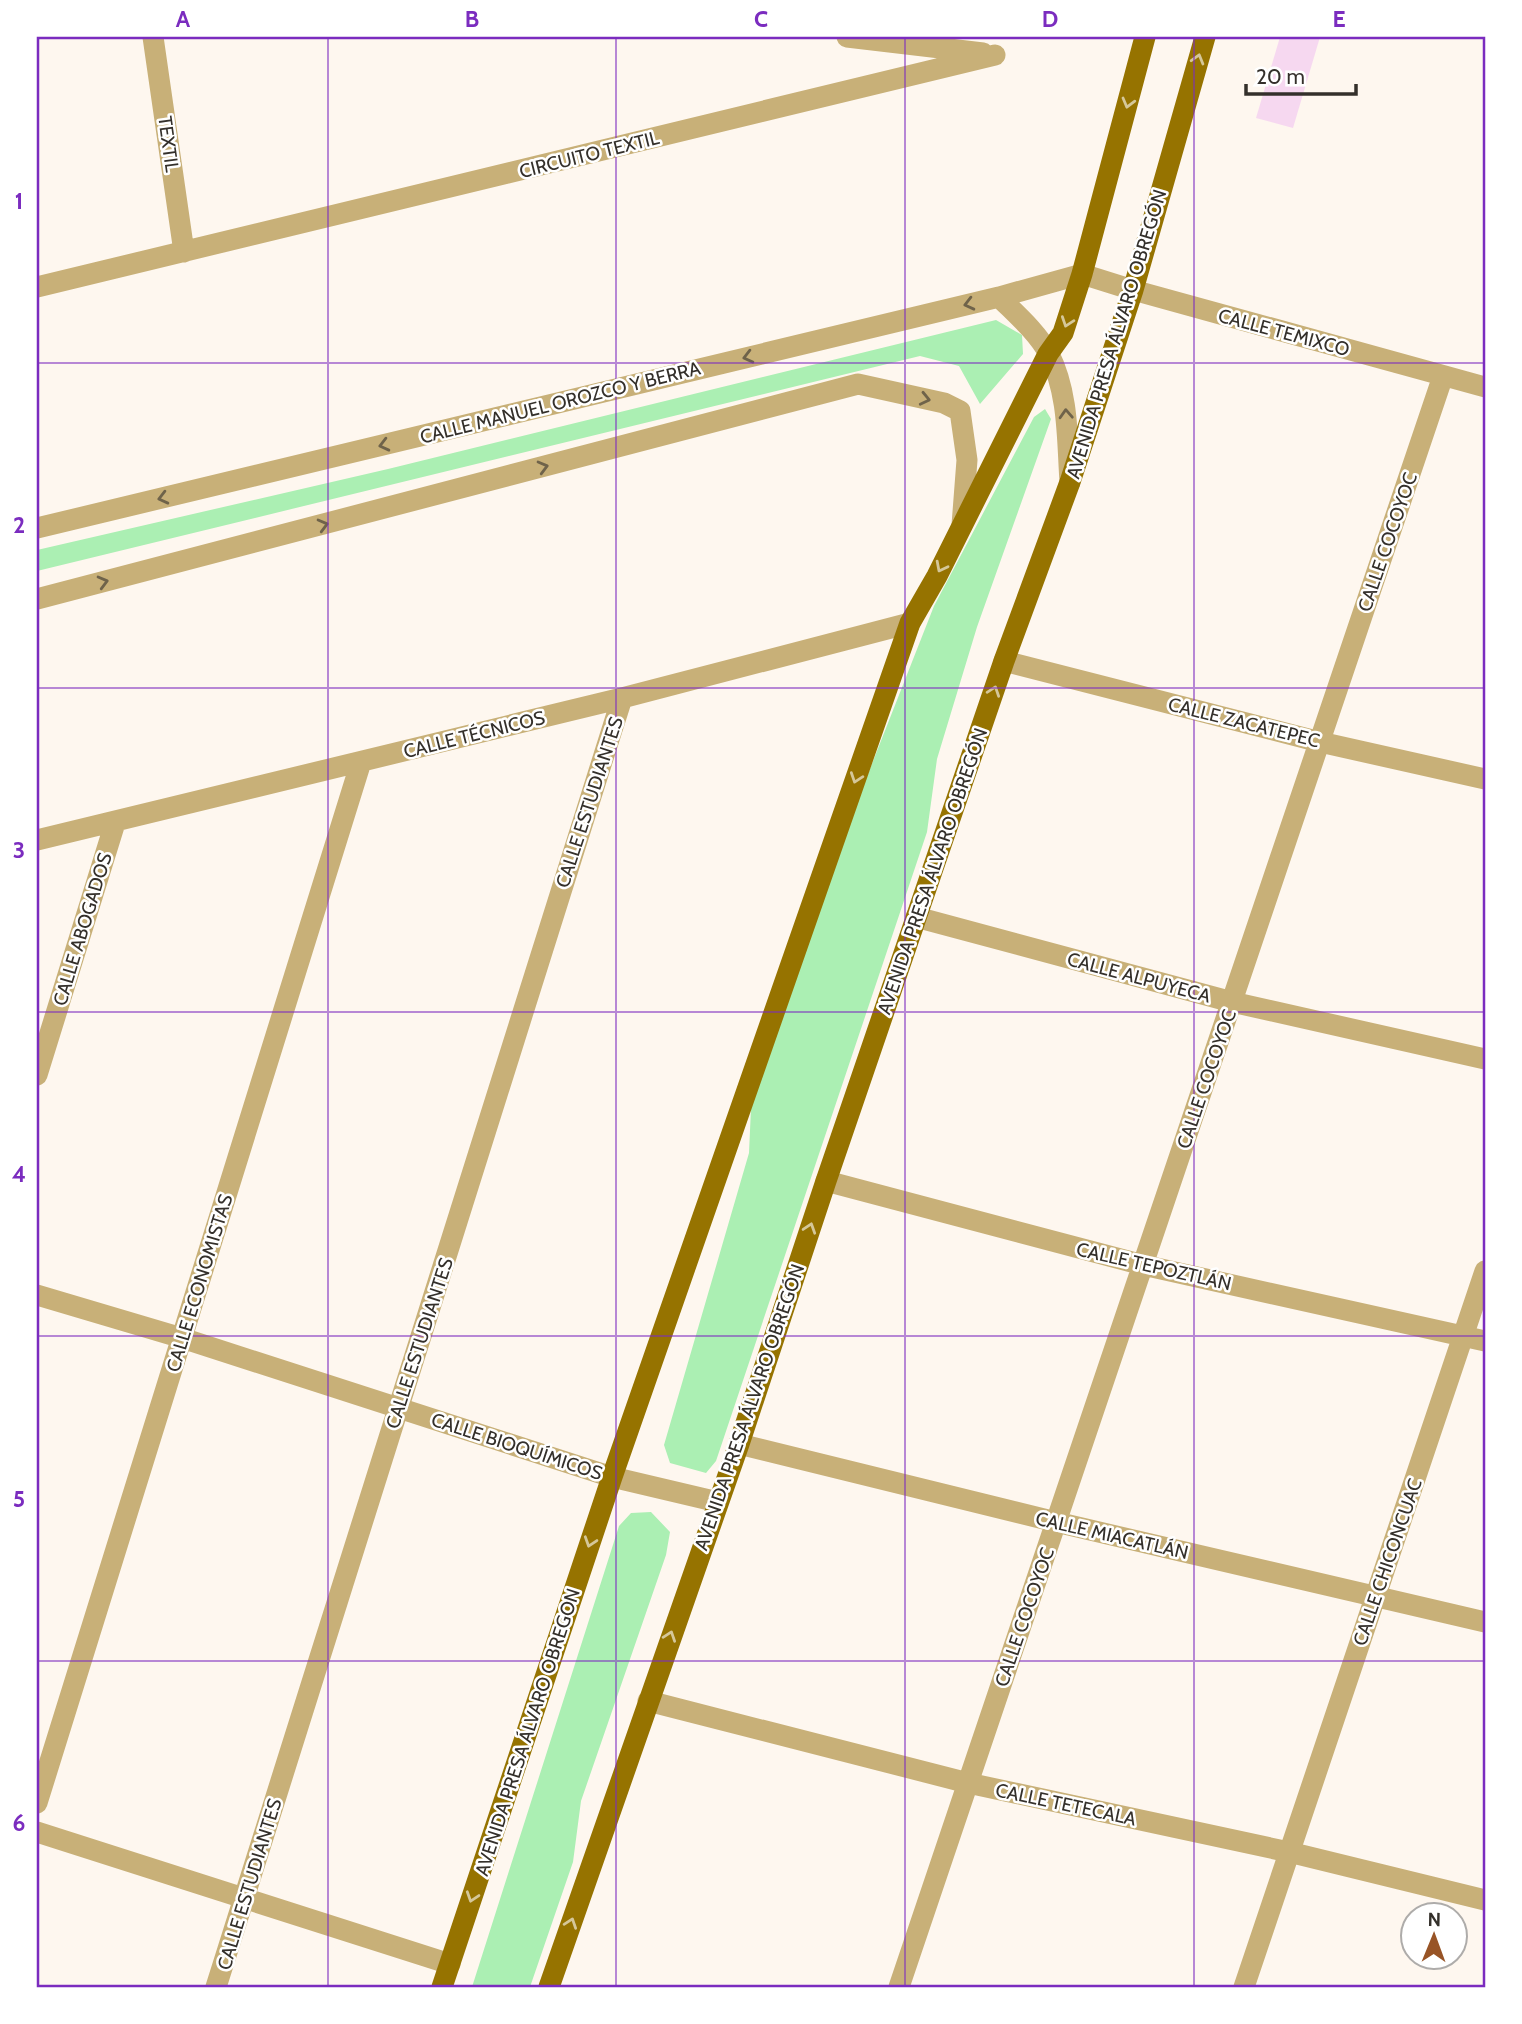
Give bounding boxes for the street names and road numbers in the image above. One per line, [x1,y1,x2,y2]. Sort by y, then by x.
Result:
street label: TEXTIL [153,115,184,174]
street label: CIRCUITO TEXTIL [517,126,662,183]
street label: AVENIDA PRESA ÁLVARO OBREGÓN [1061,187,1171,481]
street label: CALLE TEMIXCO [1216,304,1352,361]
street label: CALLE MANUEL OROZCO Y BERRA [418,356,703,449]
street label: CALLE COCOYOC [1353,469,1422,615]
street label: CALLE ZACATEPEC [1166,693,1322,752]
street label: CALLE TÉCNICOS [401,705,547,763]
street label: CALLE ESTUDIANTES [551,714,628,890]
street label: AVENIDA PRESA ÁLVARO OBREGÓN [872,725,992,1017]
street label: CALLE ABOGADOS [48,850,117,1009]
street label: CALLE ALPUYECA [1065,947,1213,1008]
street label: CALLE COCOYOC [1172,1006,1241,1152]
street label: CALLE ECONOMISTAS [161,1191,237,1375]
street label: CALLE TEPOZTLÁN [1074,1237,1234,1295]
street label: CALLE ESTUDIANTES [381,1255,458,1431]
street label: AVENIDA PRESA ÁLVARO OBREGÓN [689,1261,809,1553]
street label: CALLE BIOQUÍMICOS [428,1407,606,1485]
street label: CALLE CHICONCUAC [1348,1475,1427,1649]
street label: CALLE MIACATLÁN [1033,1506,1191,1564]
street label: CALLE COCOYOC [990,1544,1059,1690]
street label: AVENIDA PRESA ÁLVARO OBREGON [469,1585,585,1879]
street label: CALLE TETECALA [994,1778,1138,1831]
street label: CALLE ESTUDIANTES [212,1796,287,1973]

